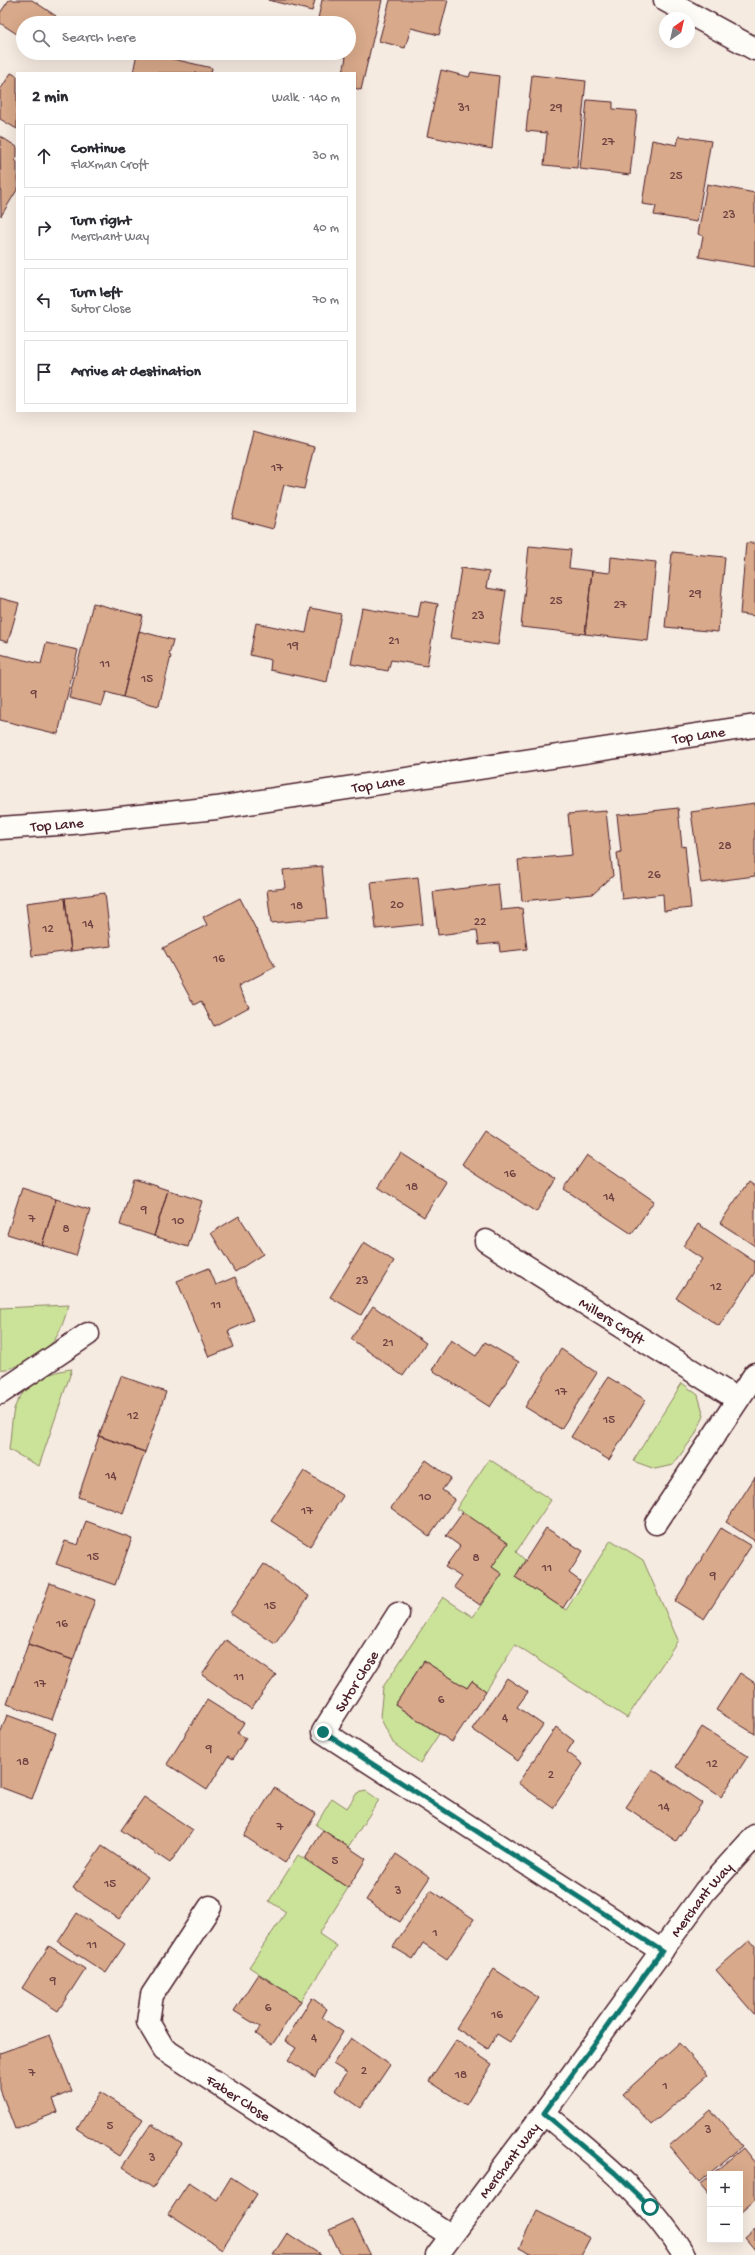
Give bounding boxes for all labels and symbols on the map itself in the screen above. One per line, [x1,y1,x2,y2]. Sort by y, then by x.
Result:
north arrow [659,12,695,48]
house number: 31 [457,101,470,116]
house number: 29 [550,101,563,116]
house number: 27 [601,135,616,150]
house number: 25 [669,169,683,184]
house number: 23 [722,208,736,223]
house number: 17 [270,461,284,476]
house number: 29 [689,587,702,602]
house number: 25 [549,594,563,609]
house number: 27 [613,598,628,613]
house number: 23 [471,609,485,624]
house number: 21 [388,634,400,649]
house number: 19 [286,639,299,654]
house number: 11 [99,657,110,672]
house number: 15 [140,672,153,687]
house number: 9 [30,687,38,702]
street label: Top Lane [670,724,727,750]
street label: Top Lane [350,772,406,798]
street label: Top Lane [29,815,85,837]
house number: 28 [718,839,732,854]
house number: 26 [648,868,661,883]
house number: 20 [390,898,404,913]
house number: 18 [290,899,303,914]
house number: 22 [474,915,487,930]
house number: 14 [81,917,94,932]
house number: 12 [41,922,54,937]
house number: 16 [212,952,225,967]
house number: 16 [503,1167,516,1182]
house number: 18 [405,1180,418,1195]
house number: 14 [602,1190,615,1205]
house number: 9 [140,1203,148,1218]
house number: 7 [28,1212,37,1227]
house number: 10 [171,1214,185,1229]
house number: 8 [62,1222,70,1237]
house number: 23 [355,1274,369,1289]
house number: 12 [709,1280,722,1295]
street label: Millers Croft [575,1295,649,1351]
house number: 11 [210,1298,221,1313]
house number: 21 [382,1336,394,1351]
house number: 17 [554,1385,568,1400]
house number: 12 [126,1409,139,1424]
house number: 15 [602,1413,615,1428]
house number: 14 [104,1469,117,1484]
house number: 10 [418,1490,432,1505]
house number: 17 [300,1504,314,1519]
house number: 15 [86,1550,99,1565]
house number: 8 [472,1551,480,1566]
house number: 11 [541,1561,552,1576]
house number: 9 [709,1569,717,1584]
house number: 15 [263,1599,276,1614]
house number: 16 [55,1617,68,1632]
street label: Sutor Close [332,1648,384,1716]
house number: 11 [233,1670,244,1685]
house number: 17 [33,1677,47,1692]
house number: 6 [438,1693,445,1708]
house number: 4 [502,1711,508,1726]
route end [314,1723,332,1741]
house number: 9 [205,1742,213,1757]
house number: 18 [16,1755,29,1770]
house number: 12 [705,1757,718,1772]
house number: 2 [548,1768,555,1783]
house number: 14 [657,1800,670,1815]
house number: 7 [276,1820,285,1835]
house number: 5 [332,1854,339,1869]
street label: Merchant Way [668,1859,738,1941]
house number: 15 [103,1877,116,1892]
house number: 3 [394,1884,402,1899]
house number: 1 [431,1926,438,1941]
house number: 11 [86,1938,97,1953]
house number: 9 [49,1974,57,1989]
house number: 6 [265,2001,272,2016]
house number: 16 [490,2008,503,2023]
house number: 4 [311,2031,317,2046]
house number: 2 [361,2064,368,2079]
house number: 7 [28,2066,37,2081]
house number: 18 [454,2068,467,2083]
street label: Faber Close [201,2071,273,2127]
house number: 1 [661,2079,668,2094]
house number: 5 [107,2119,114,2134]
street label: Merchant Way [476,2119,545,2203]
house number: 3 [704,2123,712,2138]
house number: 3 [148,2151,156,2166]
route start [641,2198,659,2216]

